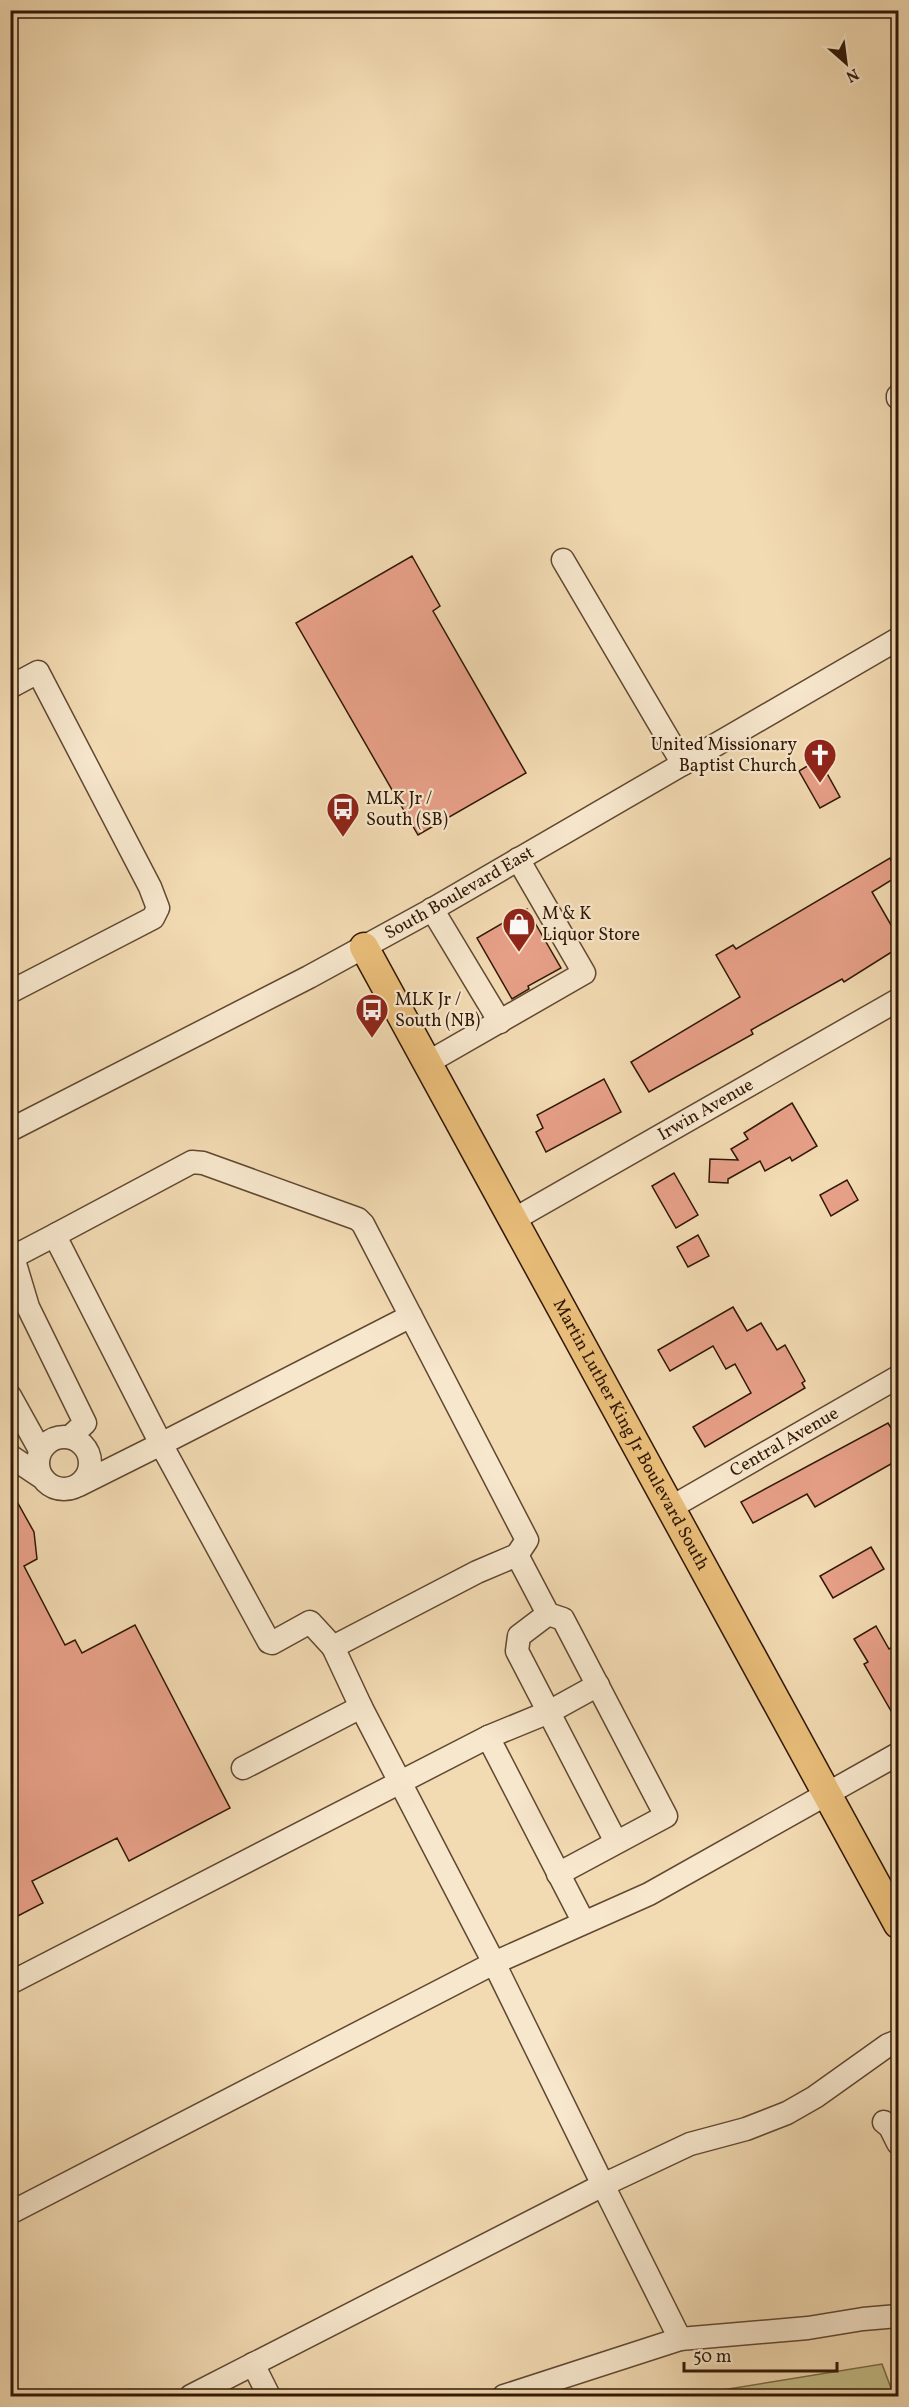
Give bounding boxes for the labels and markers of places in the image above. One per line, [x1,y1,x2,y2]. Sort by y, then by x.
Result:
place label: United Missionary Baptist Church [651,733,797,779]
church icon: United Missionary Baptist Church [802,737,838,784]
place label: MLK Jr / South (SB) [366,787,448,833]
bus stop icon: MLK Jr / South (SB) [325,791,361,838]
place label: M & K Liquor Store [542,902,640,948]
shop icon: M & K Liquor Store [501,906,537,953]
place label: MLK Jr / South (NB) [395,988,480,1034]
bus stop icon: MLK Jr / South (NB) [354,992,390,1039]

